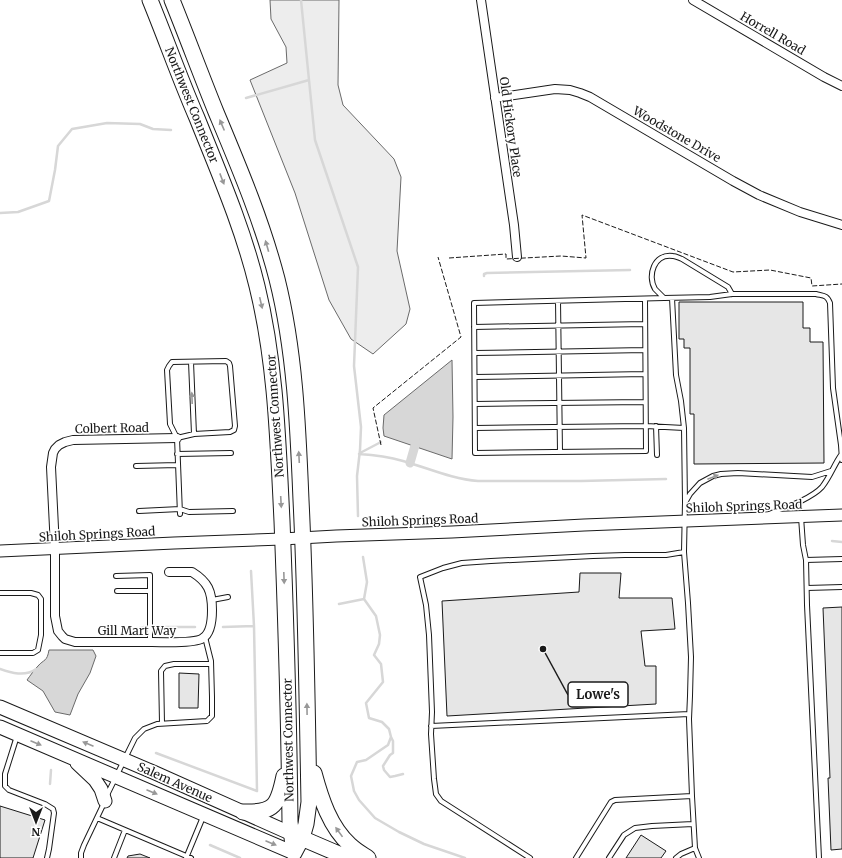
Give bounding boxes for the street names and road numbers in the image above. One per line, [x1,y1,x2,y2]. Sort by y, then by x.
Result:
street label: Horrell Road [738,8,808,58]
street label: Northwest Connector [162,45,222,166]
street label: Old Hickory Place [497,76,525,178]
street label: Woodstone Drive [630,102,724,165]
street label: Northwest Connector [263,353,287,478]
street label: Colbert Road [75,420,149,436]
street label: Shiloh Springs Road [685,496,803,516]
street label: Shiloh Springs Road [361,510,479,530]
street label: Shiloh Springs Road [38,523,156,545]
street label: Gill Mart Way [98,623,176,638]
street label: Northwest Connector [279,677,297,802]
street label: Salem Avenue [135,759,215,805]

